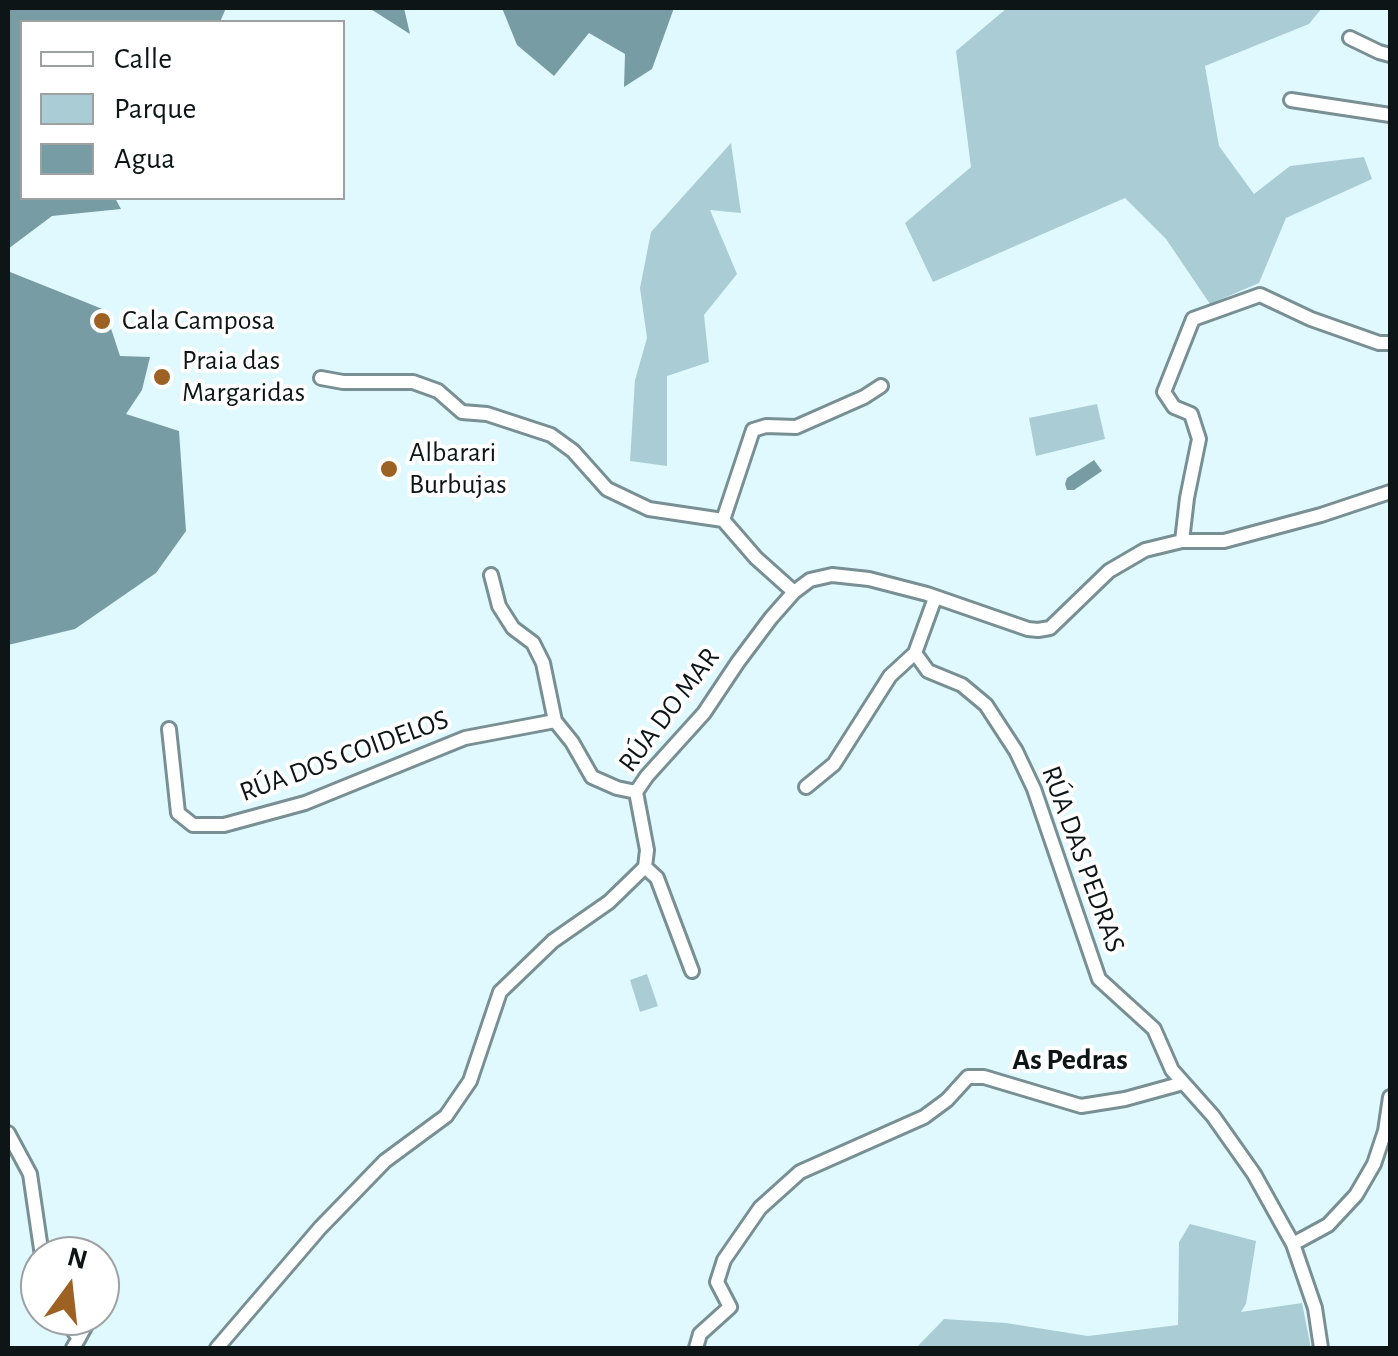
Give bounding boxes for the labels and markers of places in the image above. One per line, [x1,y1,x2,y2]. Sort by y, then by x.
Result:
place label: Cala Camposa [122,304,275,338]
marker: Cala Camposa [91,310,113,332]
place label: Praia das Margaridas [182,344,305,410]
marker: Praia das Margaridas [151,366,173,388]
place label: Albarari Burbujas [409,436,506,502]
marker: Albarari Burbujas [378,458,400,480]

